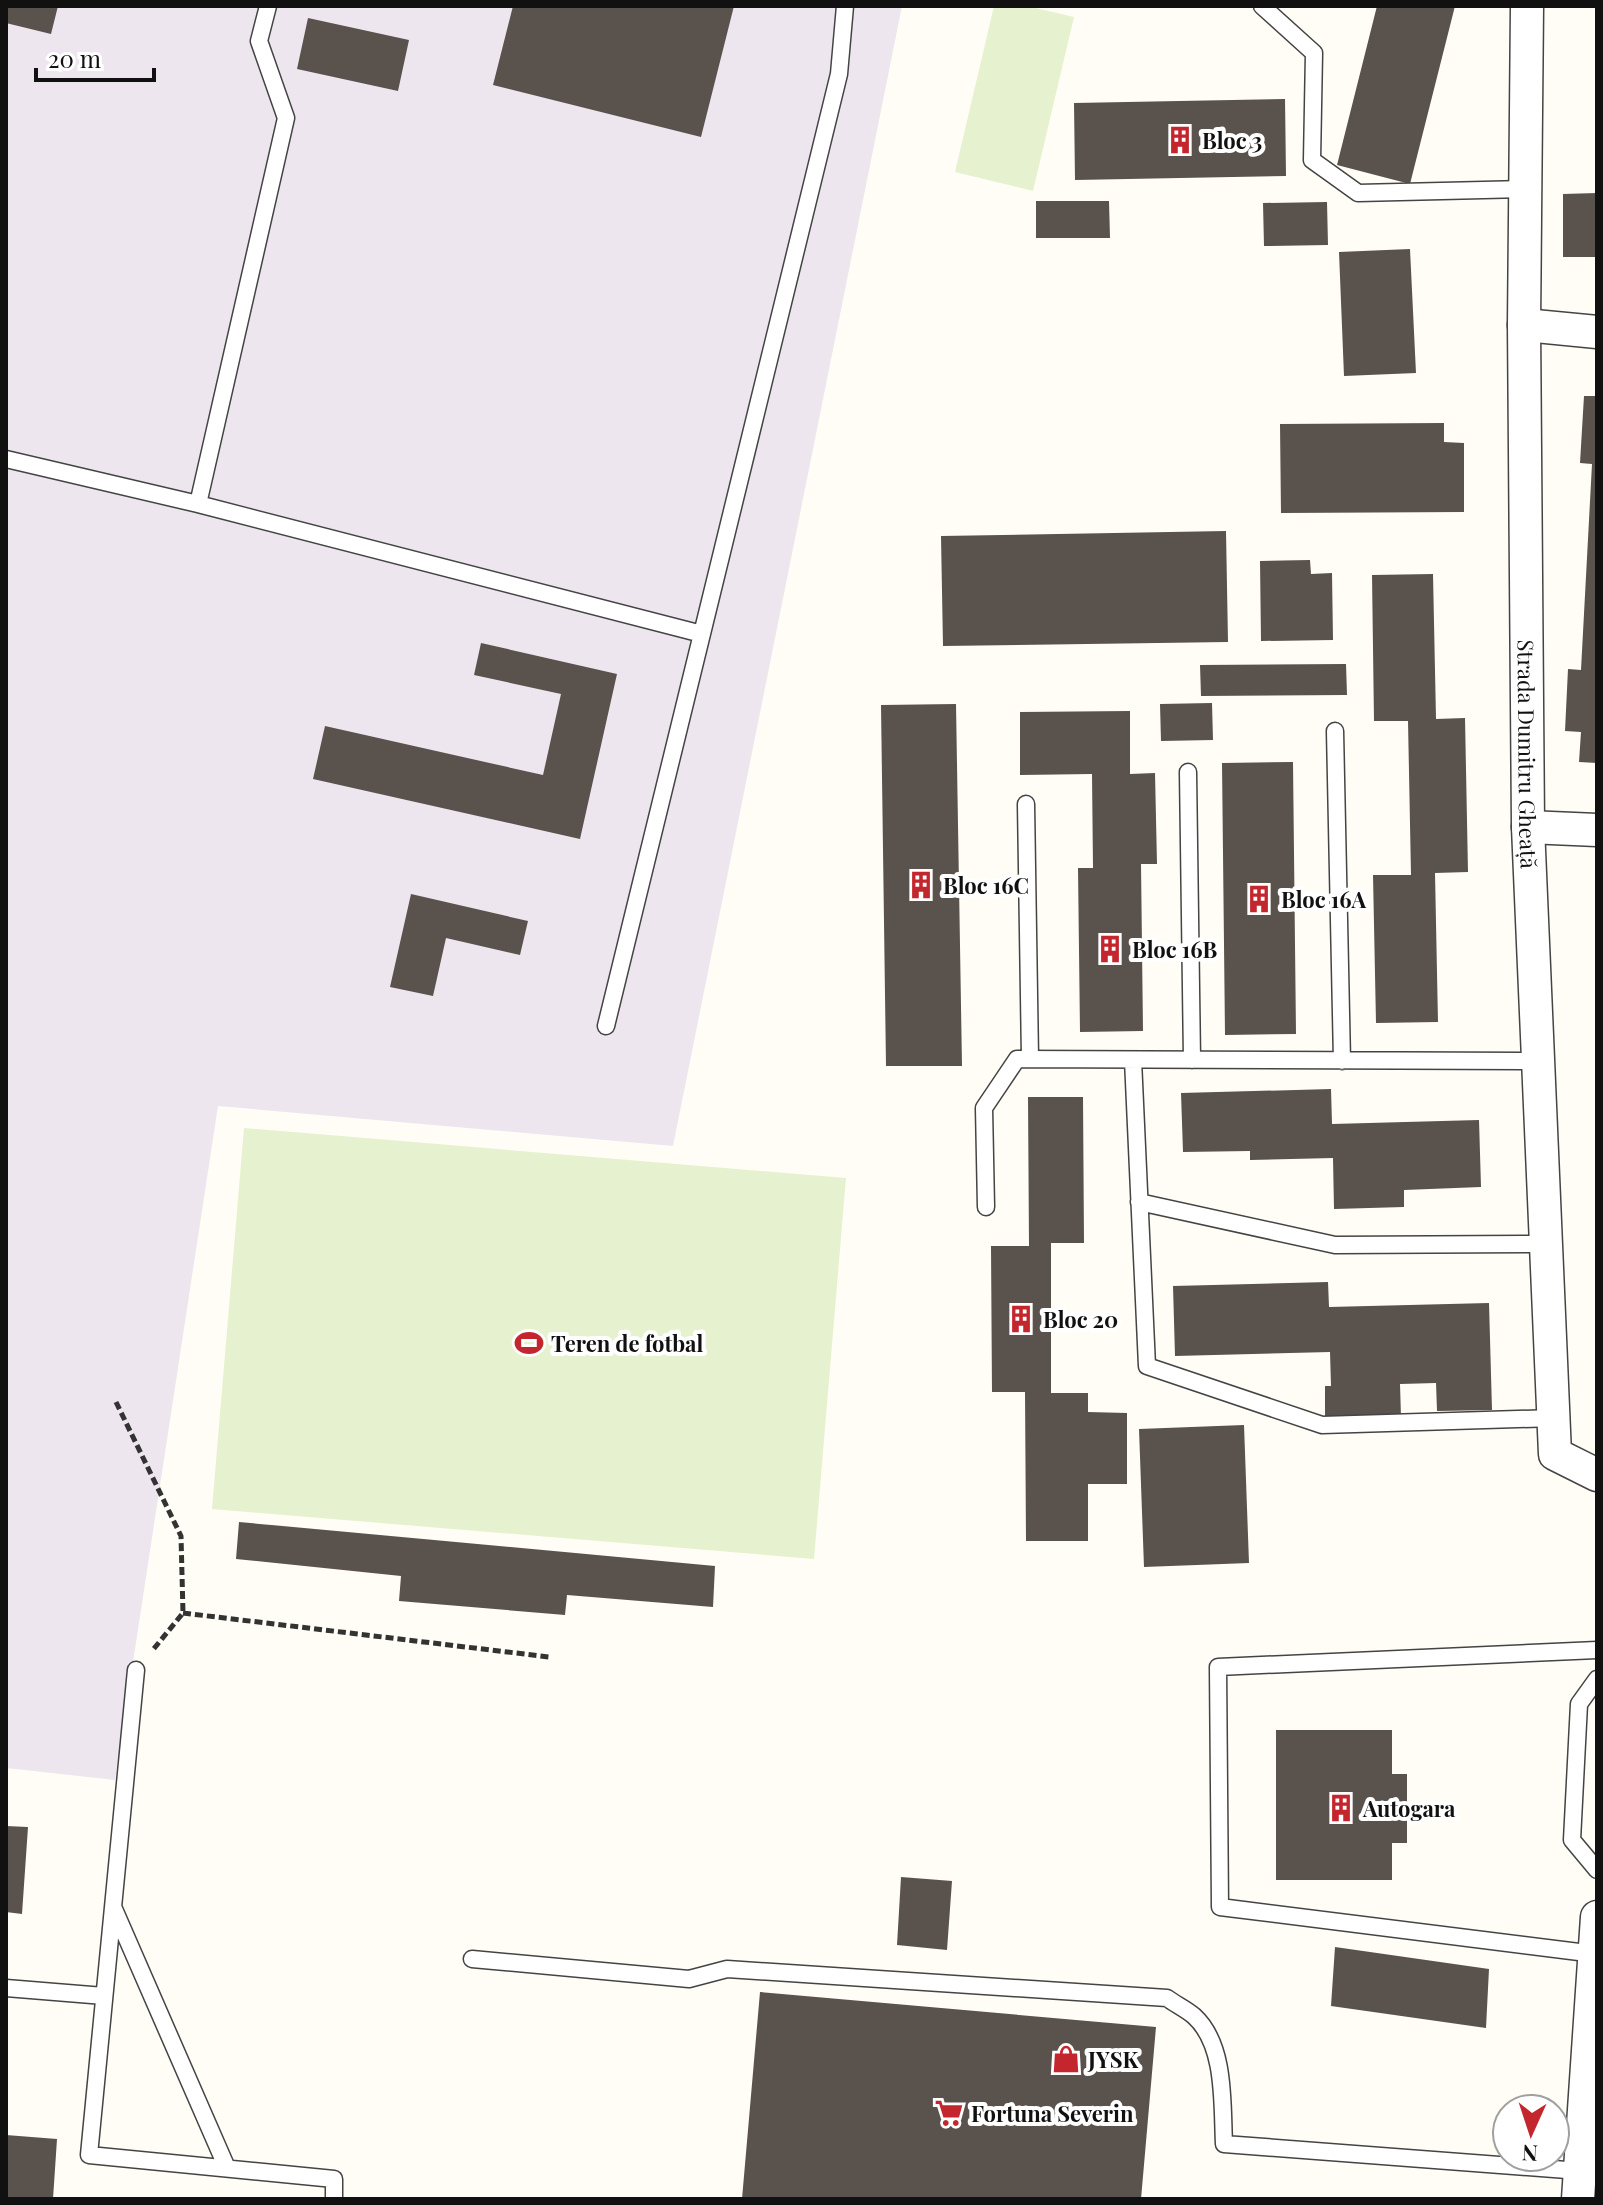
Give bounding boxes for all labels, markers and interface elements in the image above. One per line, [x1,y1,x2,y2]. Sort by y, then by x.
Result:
scale bar [36,32,154,82]
text: 20 m [48,42,101,74]
building icon: Bloc 3 [1165,125,1195,155]
place label: Bloc 3 [1202,125,1262,155]
street label: Strada Dumitru Gheață [1512,639,1545,869]
building icon: Bloc 16C [906,870,936,900]
place label: Bloc 16C [943,870,1029,900]
building icon: Bloc 16A [1244,884,1274,914]
place label: Bloc 16A [1281,884,1366,914]
building icon: Bloc 16B [1095,934,1125,964]
place label: Bloc 16B [1132,934,1217,964]
building icon: Bloc 20 [1006,1304,1036,1334]
place label: Bloc 20 [1043,1304,1118,1334]
sports icon: Teren de fotbal [514,1328,544,1358]
place label: Teren de fotbal [551,1328,703,1358]
building icon: Autogara [1326,1793,1356,1823]
place label: Autogara [1362,1793,1456,1823]
shop icon: JYSK [1051,2044,1081,2074]
place label: JYSK [1087,2044,1139,2074]
north arrow [1491,2093,1571,2173]
supermarket icon: Fortuna Severin [934,2098,964,2128]
place label: Fortuna Severin [971,2098,1134,2128]
text: N [1521,2139,1539,2169]

